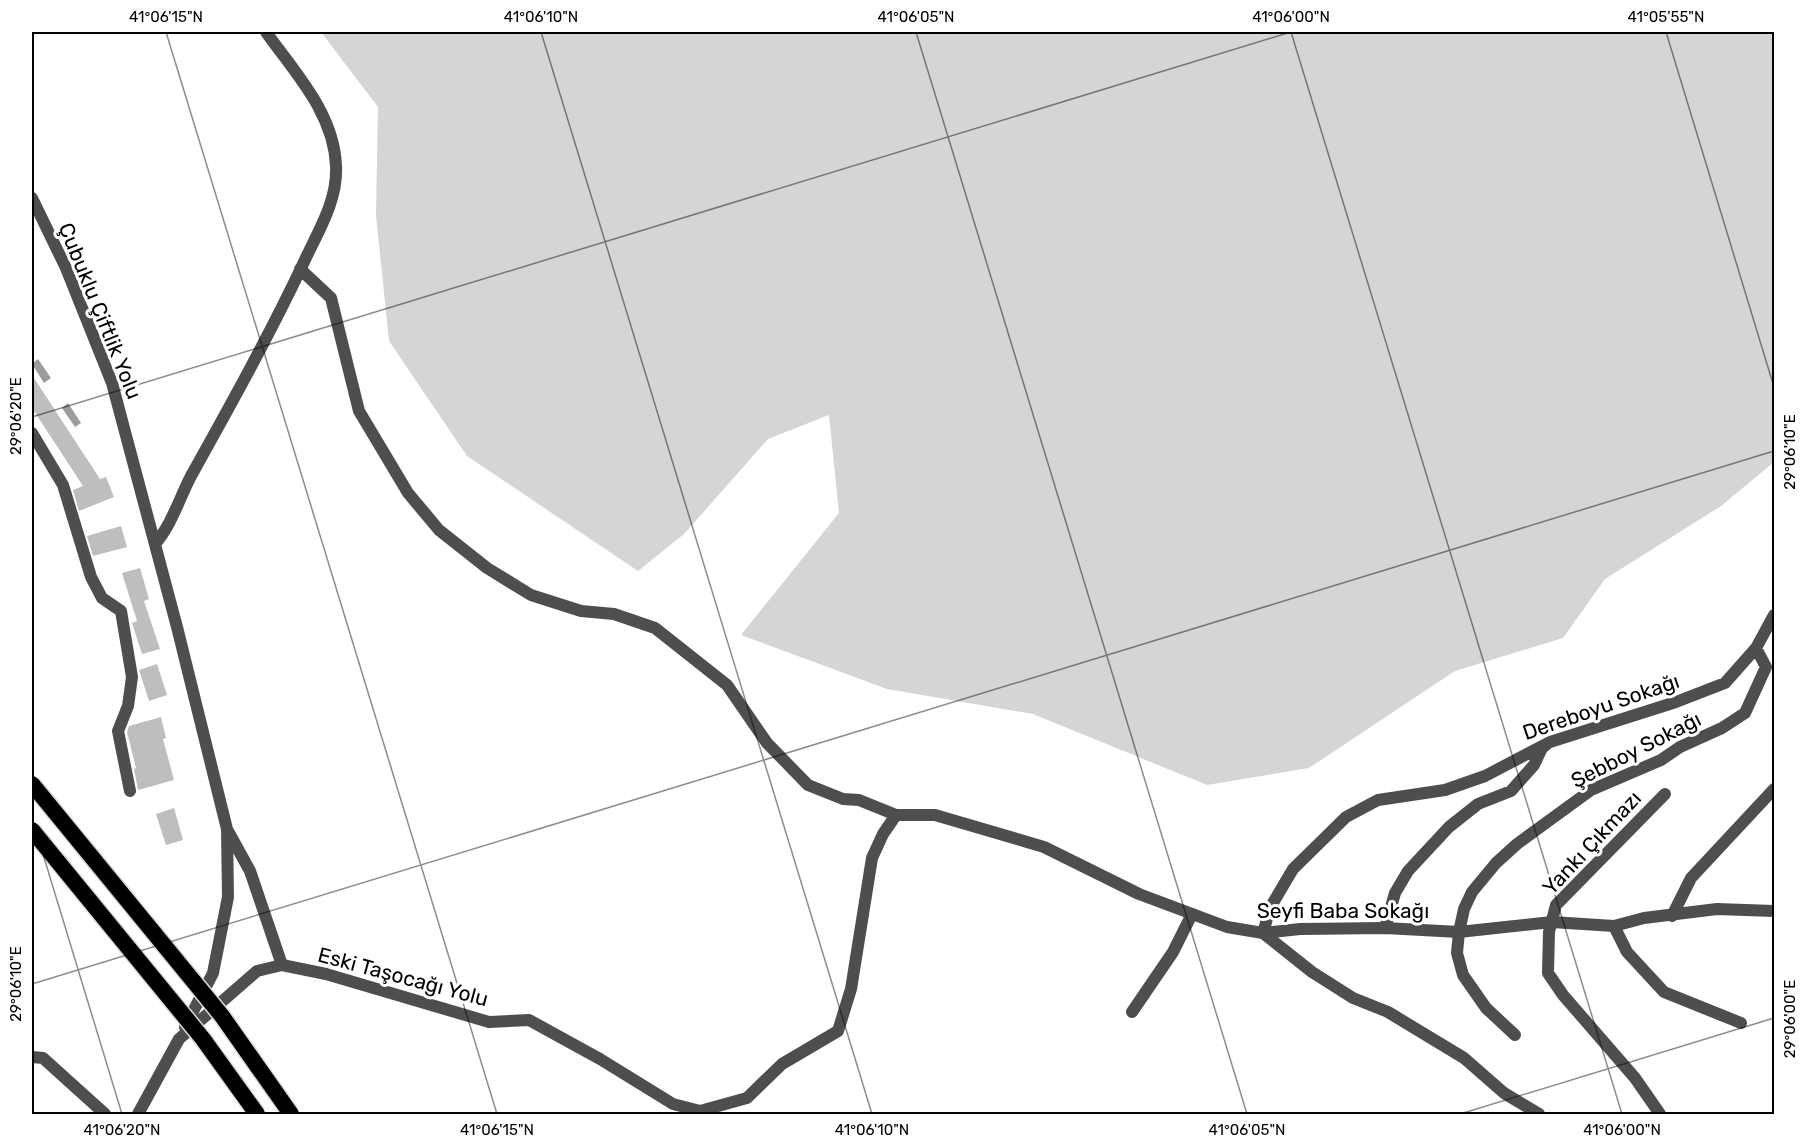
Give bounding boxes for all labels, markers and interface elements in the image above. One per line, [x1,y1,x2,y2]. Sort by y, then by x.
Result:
text: 41°06'15"N [129,8,203,26]
text: 41°06'10"N [504,8,578,26]
text: 41°06'05"N [877,8,955,26]
text: 41°06'00"N [1252,8,1330,26]
text: 41°05'55"N [1628,8,1704,26]
street label: Çubuklu Çiftlik Yolu [54,219,147,403]
text: 29°06'20"E [7,377,25,455]
text: 29°06'10"E [1781,414,1799,490]
street label: Dereboyu Sokağı [1519,668,1683,745]
street label: Şebboy Sokağı [1567,706,1705,793]
street label: Yankı Çıkmazı [1537,786,1646,900]
street label: Seyfi Baba Sokağı [1257,898,1429,923]
street label: Eski Taşocağı Yolu [315,942,491,1011]
text: 29°06'10"E [7,946,25,1022]
text: 29°06'00"E [1781,980,1799,1058]
text: 41°06'20"N [84,1121,160,1139]
text: 41°06'15"N [460,1121,534,1139]
text: 41°06'10"N [835,1121,909,1139]
text: 41°06'05"N [1208,1121,1286,1139]
text: 41°06'00"N [1583,1121,1661,1139]

